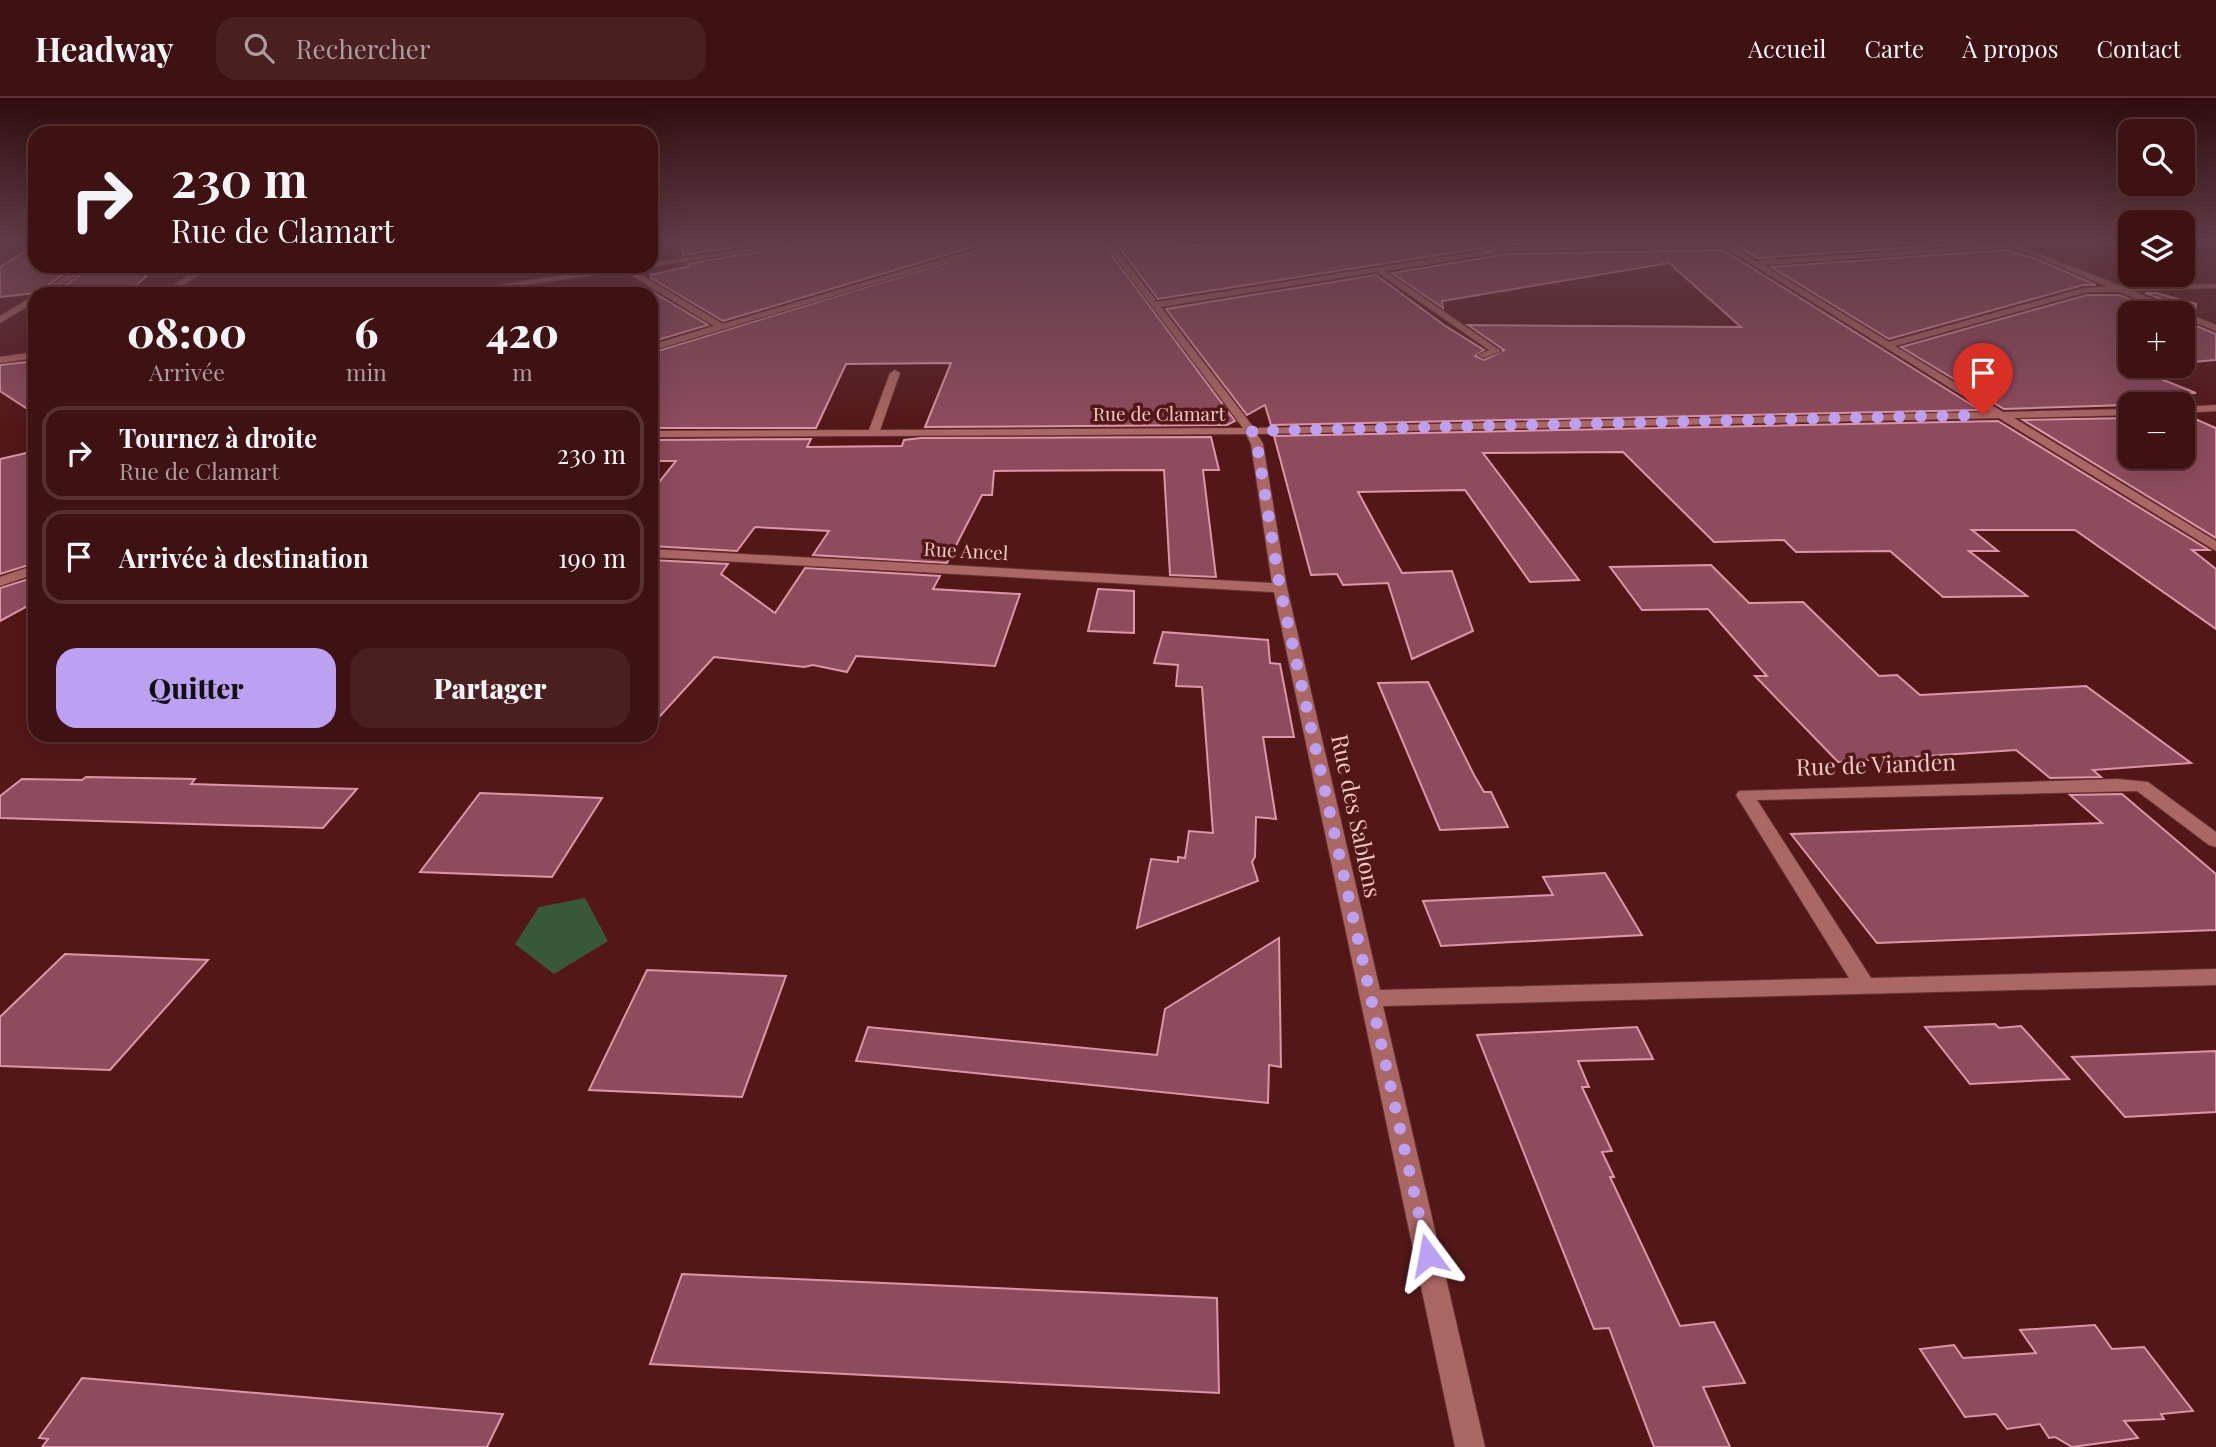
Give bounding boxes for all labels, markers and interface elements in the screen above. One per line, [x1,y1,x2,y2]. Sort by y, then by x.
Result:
search box [216,17,706,80]
text: Headway [35,26,174,70]
icon: search [240,29,278,67]
text: Rechercher [296,31,431,66]
text: Accueil [1748,32,1826,64]
text: Carte [1864,32,1924,64]
text: À propos [1962,32,2058,64]
text: Contact [2096,32,2181,64]
map controls [2118,119,2195,469]
button: search [2118,119,2195,196]
text: 230 m [171,145,308,210]
icon: right [56,154,147,245]
text: Rue de Clamart [171,208,394,251]
button: layers [2118,210,2195,287]
button: + [2118,301,2195,378]
text: 08:00 [127,303,247,359]
text: 6 [354,303,379,359]
text: 420 [486,303,559,359]
pin [1953,343,2013,415]
icon: arrive [1964,354,2002,392]
text: Arrivée [149,356,225,387]
text: min [346,356,387,387]
text: m [512,356,533,387]
button: − [2118,392,2195,469]
street label: Rue de Clamart [1093,400,1226,426]
text: Tournez à droite [119,420,317,455]
icon: right [60,434,98,472]
text: 230 m [557,436,626,471]
text: Rue de Clamart [119,455,279,486]
street label: Rue Ancel [923,535,1010,565]
icon: arrive [60,538,98,576]
text: Arrivée à destination [119,540,369,575]
text: 190 m [558,540,626,575]
button: Quitter [56,648,336,728]
button: Partager [350,648,630,728]
street label: Rue des Sablons [1325,731,1390,900]
street label: Rue de Vianden [1795,745,1957,782]
position arrow [1391,1218,1465,1292]

